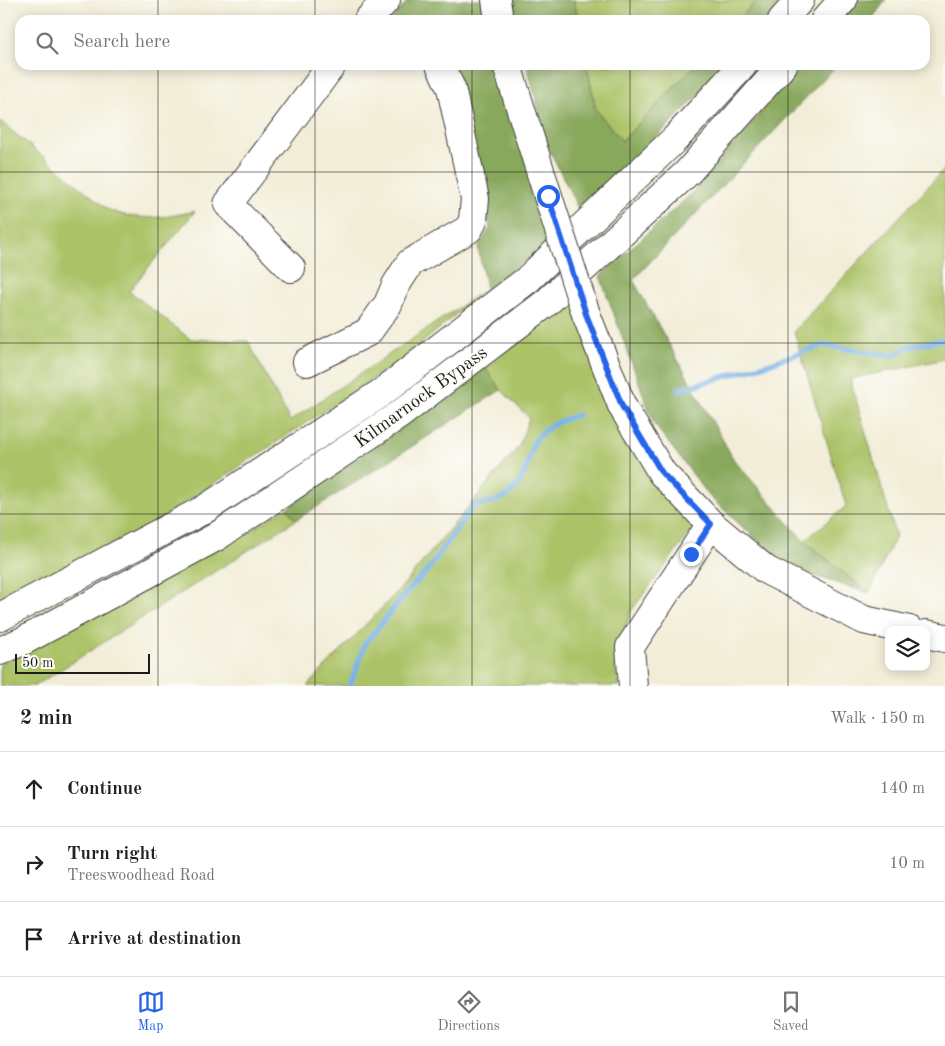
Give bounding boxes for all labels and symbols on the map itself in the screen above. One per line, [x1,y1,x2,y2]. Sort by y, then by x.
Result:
route start [537,185,560,208]
street label: Kilmarnock Bypass [352,344,491,452]
route end [680,543,703,566]
scale bar [15,651,150,674]

